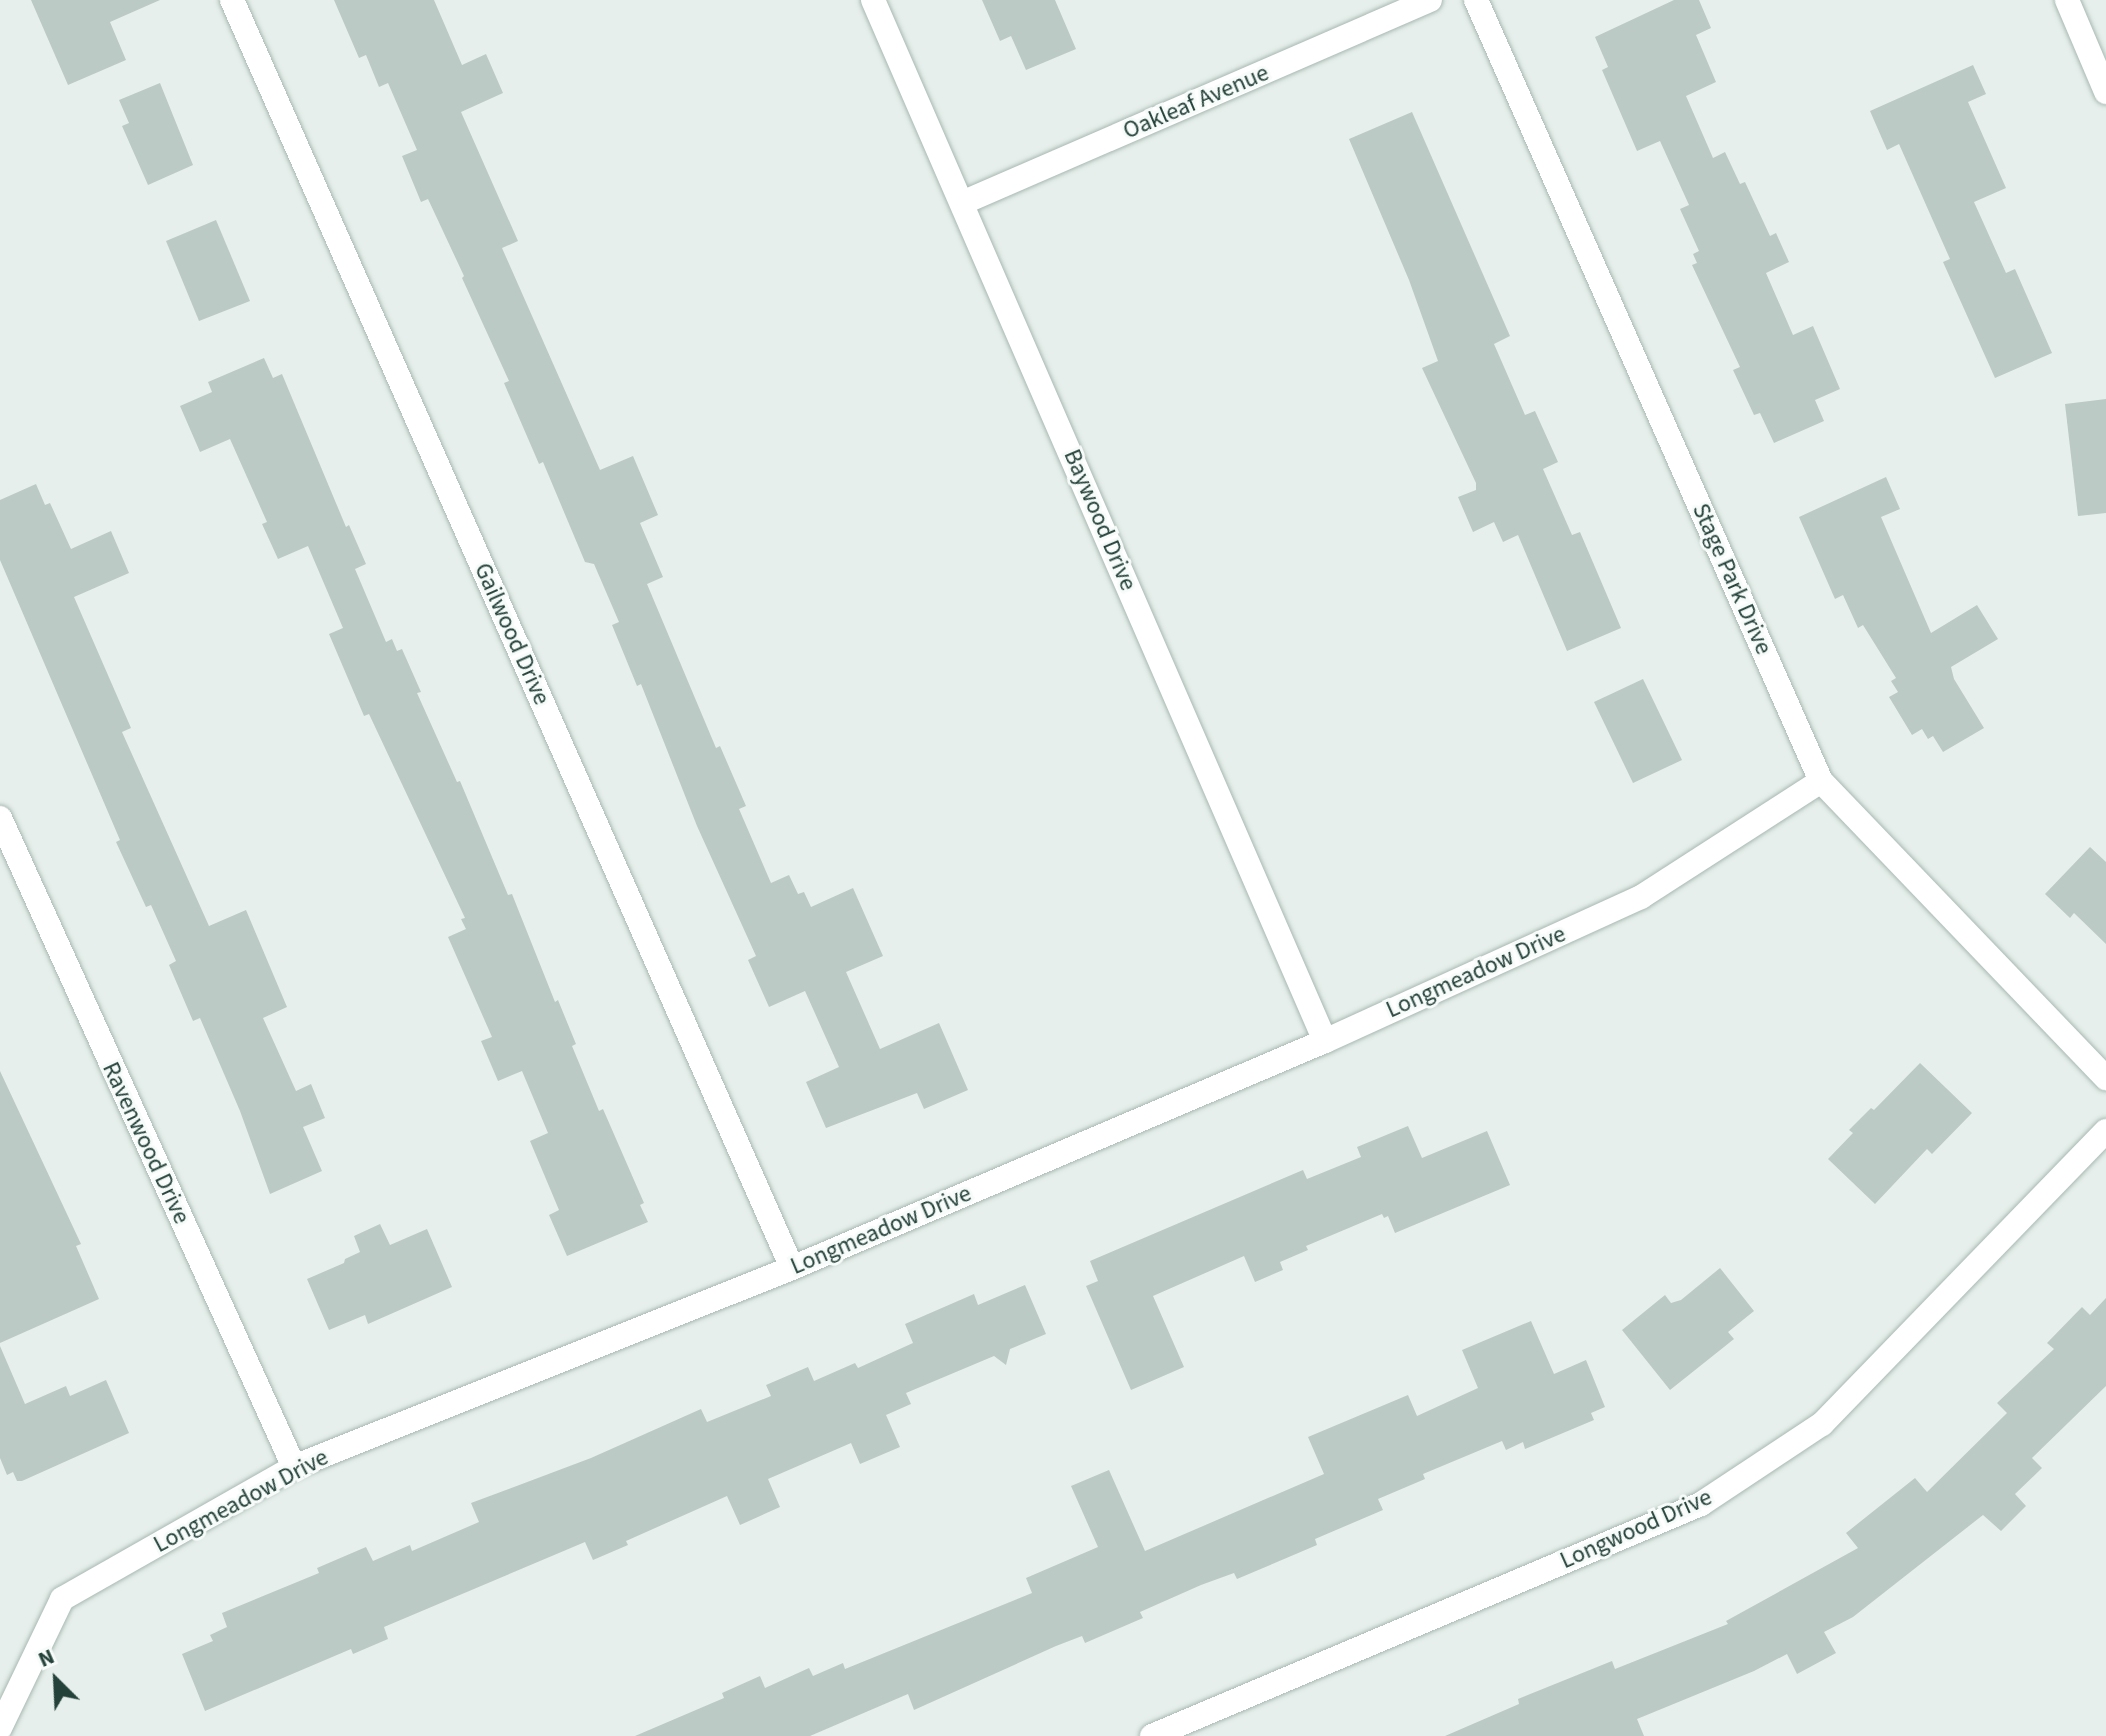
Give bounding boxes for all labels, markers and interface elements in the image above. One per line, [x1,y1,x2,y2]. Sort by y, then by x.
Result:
street label: Oakleaf Avenue [1119,58,1273,146]
street label: Baywood Drive [1057,445,1143,595]
street label: Stage Park Drive [1686,499,1778,659]
street label: Gailwood Drive [468,559,556,709]
street label: Longmeadow Drive [1382,919,1570,1025]
street label: Ravenwood Drive [96,1058,196,1228]
street label: Longmeadow Drive [786,1179,976,1281]
street label: Longmeadow Drive [149,1443,333,1559]
street label: Longwood Drive [1556,1483,1716,1575]
north arrow [16,1640,96,1720]
text: N [33,1640,59,1676]

